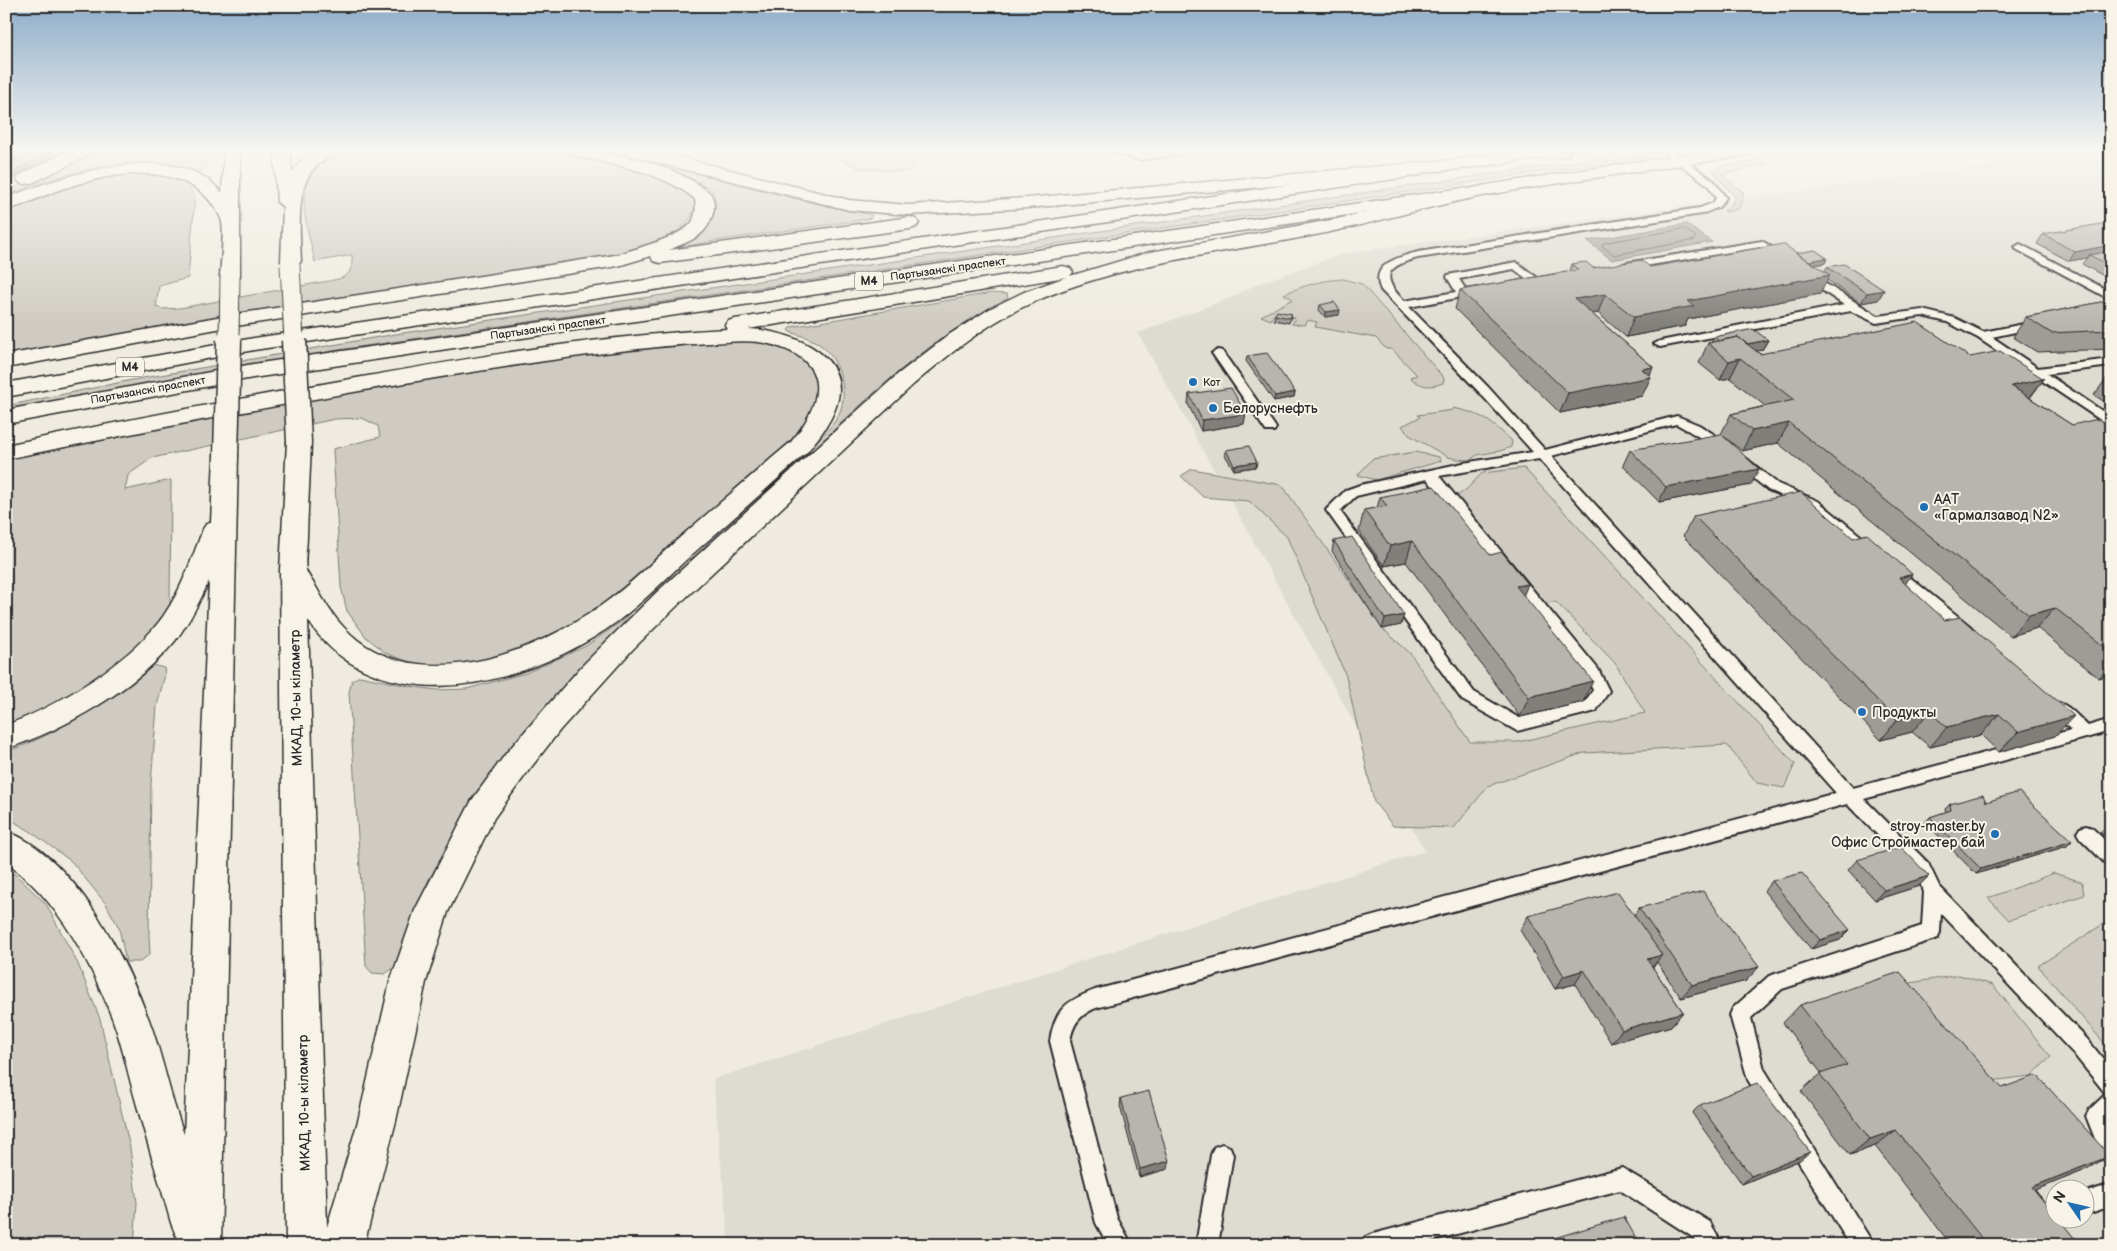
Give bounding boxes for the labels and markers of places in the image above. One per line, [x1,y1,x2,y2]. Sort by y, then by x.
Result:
marker: Кот [1187,376,1199,388]
place label: Кот [1203,376,1221,389]
place label: Белоруснефть [1223,400,1318,417]
marker: Белоруснефть [1207,402,1219,414]
place label: ААТ «Гармалзавод N2» [1933,491,2059,524]
marker: ААТ «Гармалзавод N2» [1918,501,1930,513]
place label: Продукты [1872,704,1936,721]
marker: Продукты [1856,706,1868,718]
place label: stroy-master.by Офис Строймастер бай [1831,818,1986,851]
marker: stroy-master.by Офис Строймастер бай [1989,828,2001,840]

